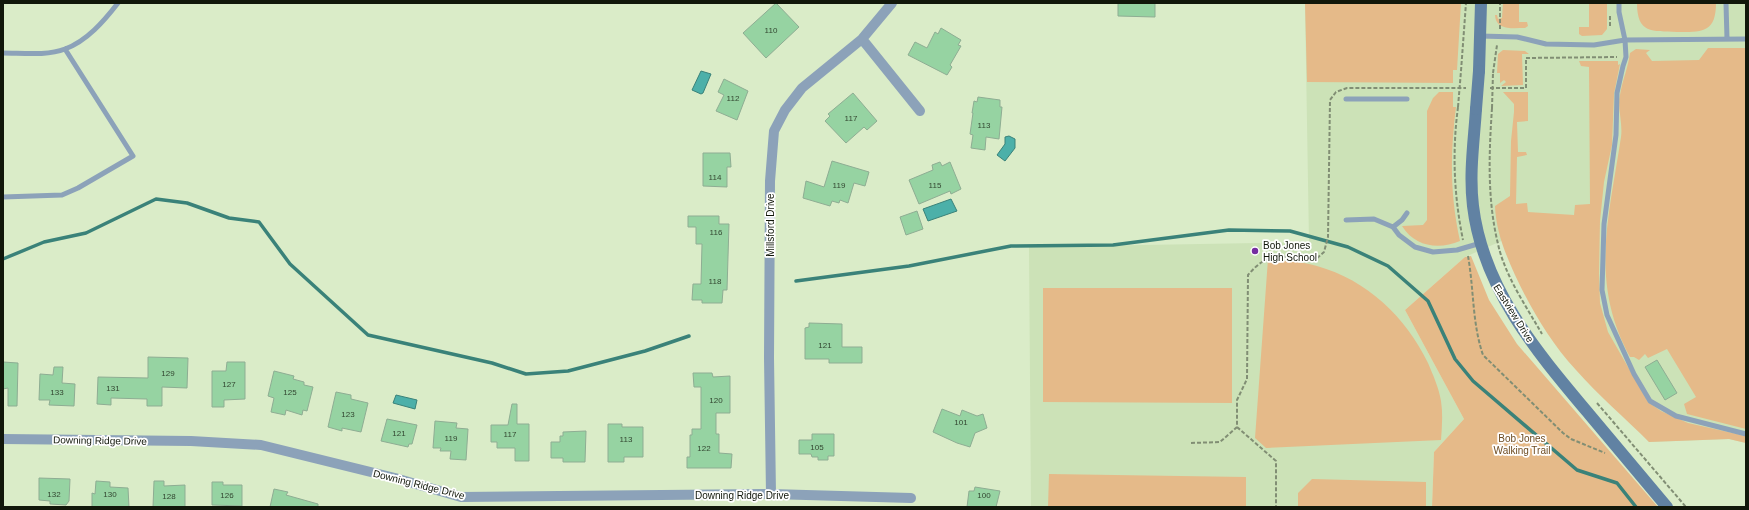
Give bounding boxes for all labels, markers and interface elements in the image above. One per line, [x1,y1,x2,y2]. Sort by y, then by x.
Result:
house number: 110 [765,26,778,35]
house number: 112 [727,94,740,103]
house number: 117 [845,114,858,123]
house number: 113 [978,121,991,130]
house number: 114 [709,173,722,182]
house number: 119 [833,181,846,190]
house number: 115 [929,181,942,190]
street label: Millsford Drive [765,193,776,257]
house number: 116 [710,228,723,237]
place label: Bob Jones High School [1263,240,1317,263]
marker: Bob Jones High School [1250,246,1260,256]
house number: 118 [709,277,722,286]
street label: Eastview Drive [1491,282,1536,345]
house number: 121 [818,341,832,350]
house number: 129 [161,369,175,378]
house number: 127 [222,380,236,389]
house number: 131 [106,384,120,393]
house number: 133 [50,388,64,397]
house number: 125 [283,388,297,397]
house number: 120 [709,396,723,405]
house number: 123 [341,410,355,419]
house number: 101 [954,418,968,427]
house number: 121 [392,429,406,438]
house number: 117 [504,430,517,439]
park label: Bob Jones Walking Trail [1494,433,1550,456]
street label: Downing Ridge Drive [53,434,147,447]
house number: 119 [445,434,458,443]
house number: 113 [620,435,633,444]
house number: 105 [810,443,824,452]
house number: 122 [697,444,711,453]
street label: Downing Ridge Drive [372,468,466,501]
house number: 132 [47,490,61,499]
house number: 130 [103,490,117,499]
street label: Downing Ridge Drive [695,490,789,501]
house number: 126 [220,491,234,500]
house number: 100 [977,491,991,500]
house number: 128 [162,492,176,501]

